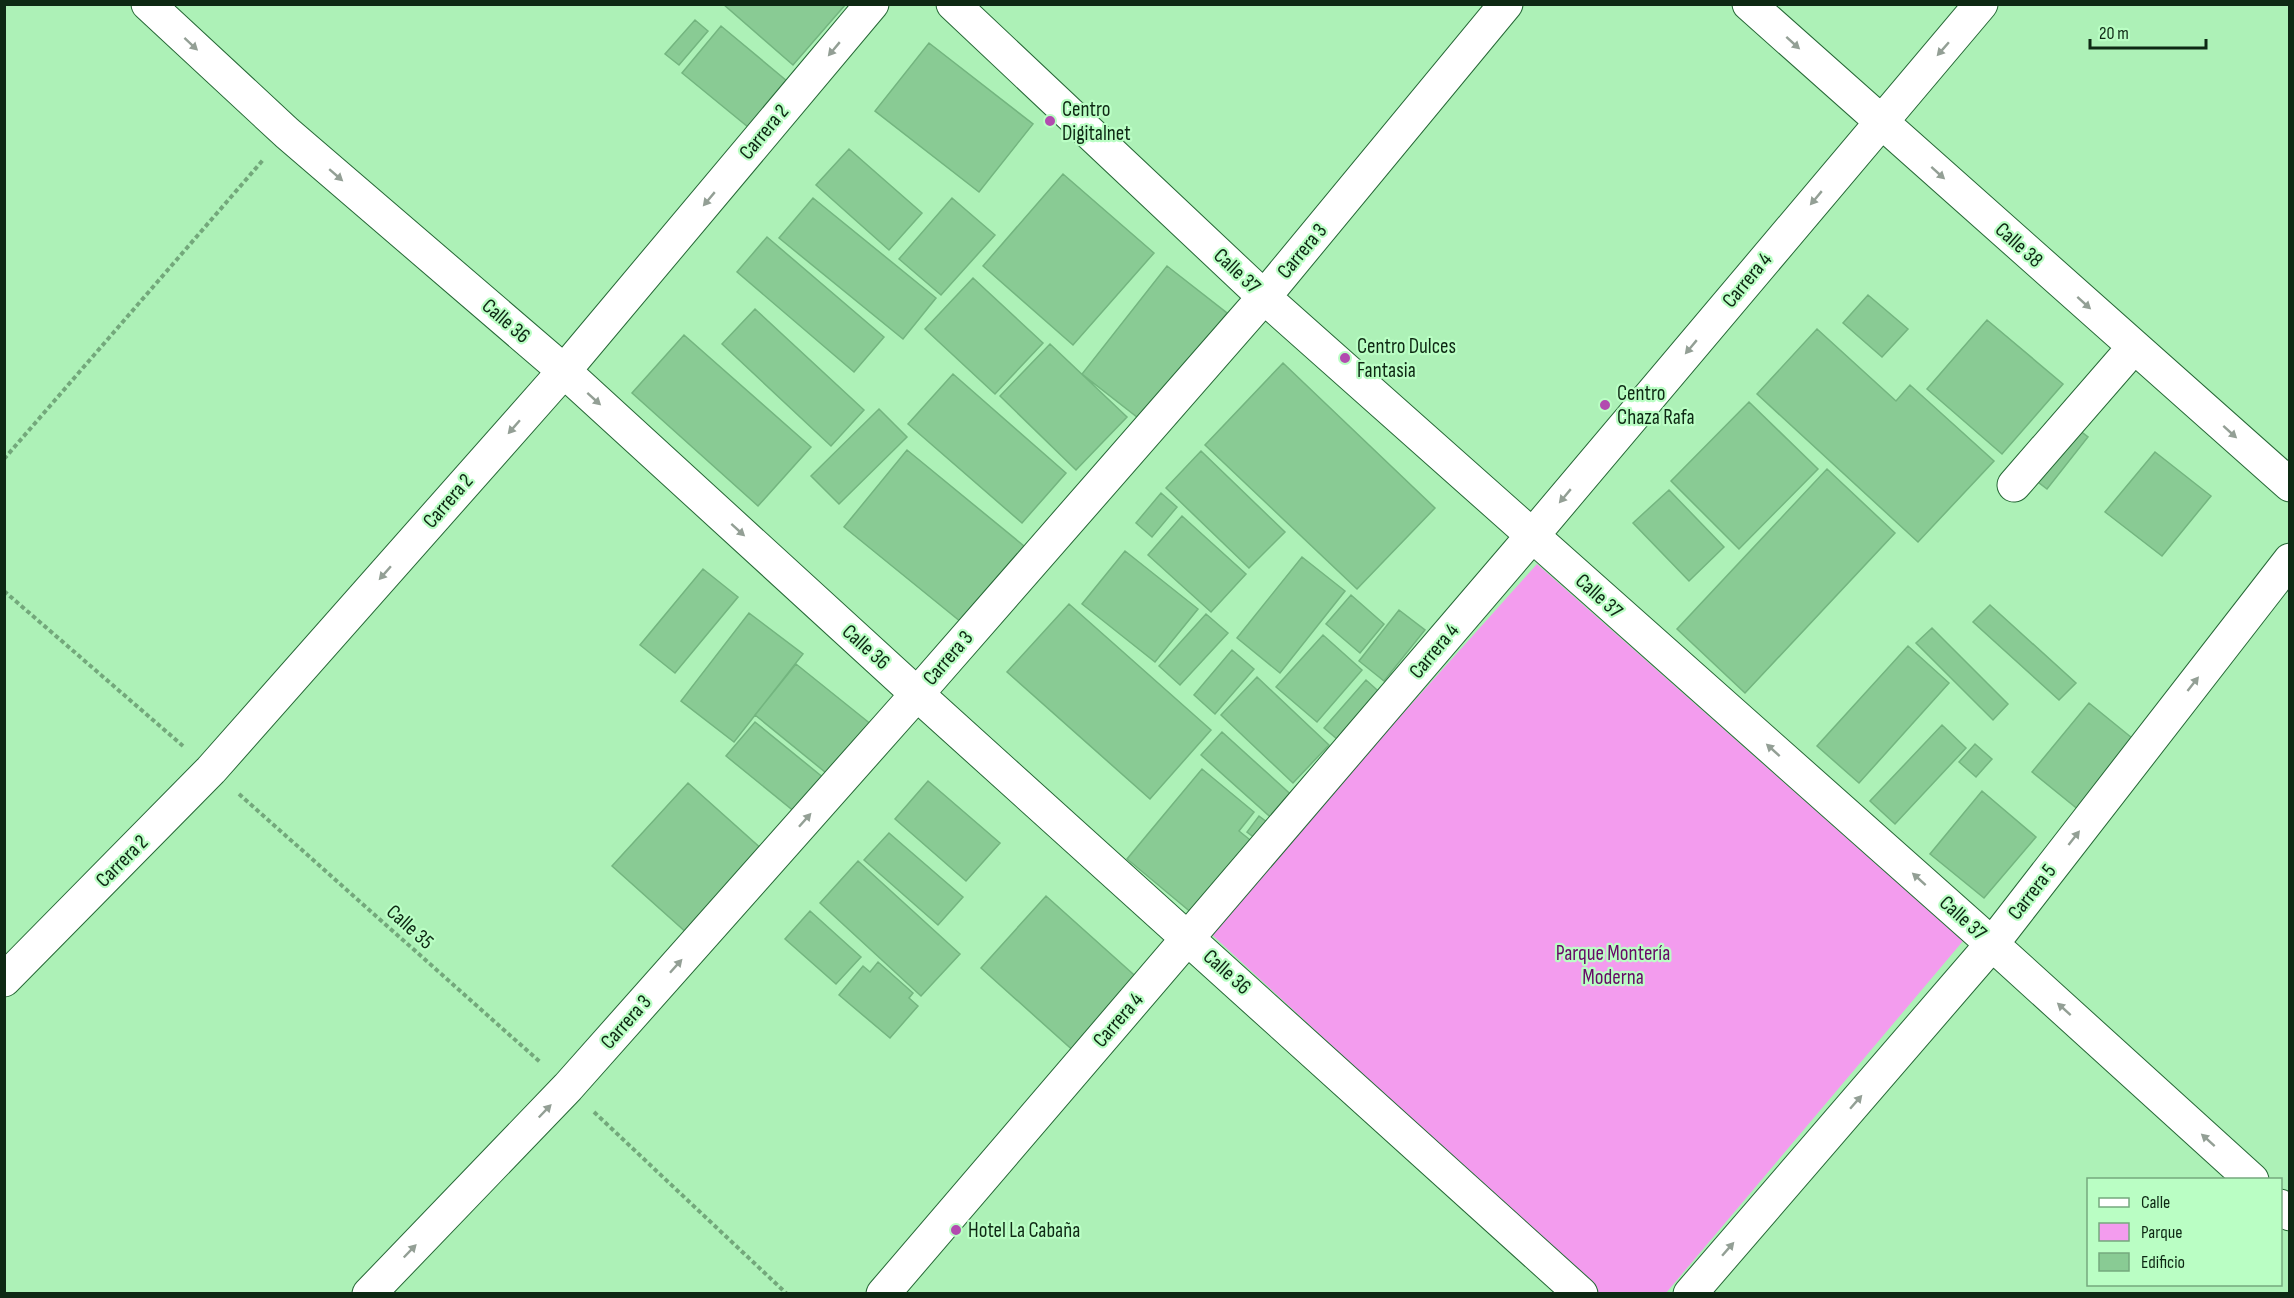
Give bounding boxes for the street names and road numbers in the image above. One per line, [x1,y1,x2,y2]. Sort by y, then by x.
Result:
street label: Carrera 2 [734,100,794,164]
street label: Calle 38 [1990,217,2048,273]
street label: Carrera 3 [1272,218,1332,284]
street label: Calle 37 [1208,243,1266,299]
street label: Carrera 4 [1717,247,1777,313]
street label: Calle 36 [477,293,535,349]
street label: Carrera 2 [418,469,478,533]
street label: Calle 37 [1570,568,1628,624]
street label: Carrera 4 [1404,618,1464,684]
street label: Calle 36 [837,619,895,675]
street label: Carrera 3 [918,626,978,690]
street label: Carrera 2 [91,830,153,892]
street label: Carrera 5 [2003,859,2061,925]
street label: Calle 37 [1934,890,1992,946]
street label: Calle 35 [381,899,439,955]
street label: Calle 36 [1198,944,1256,1000]
street label: Carrera 4 [1088,987,1149,1052]
street label: Carrera 3 [595,990,657,1054]

